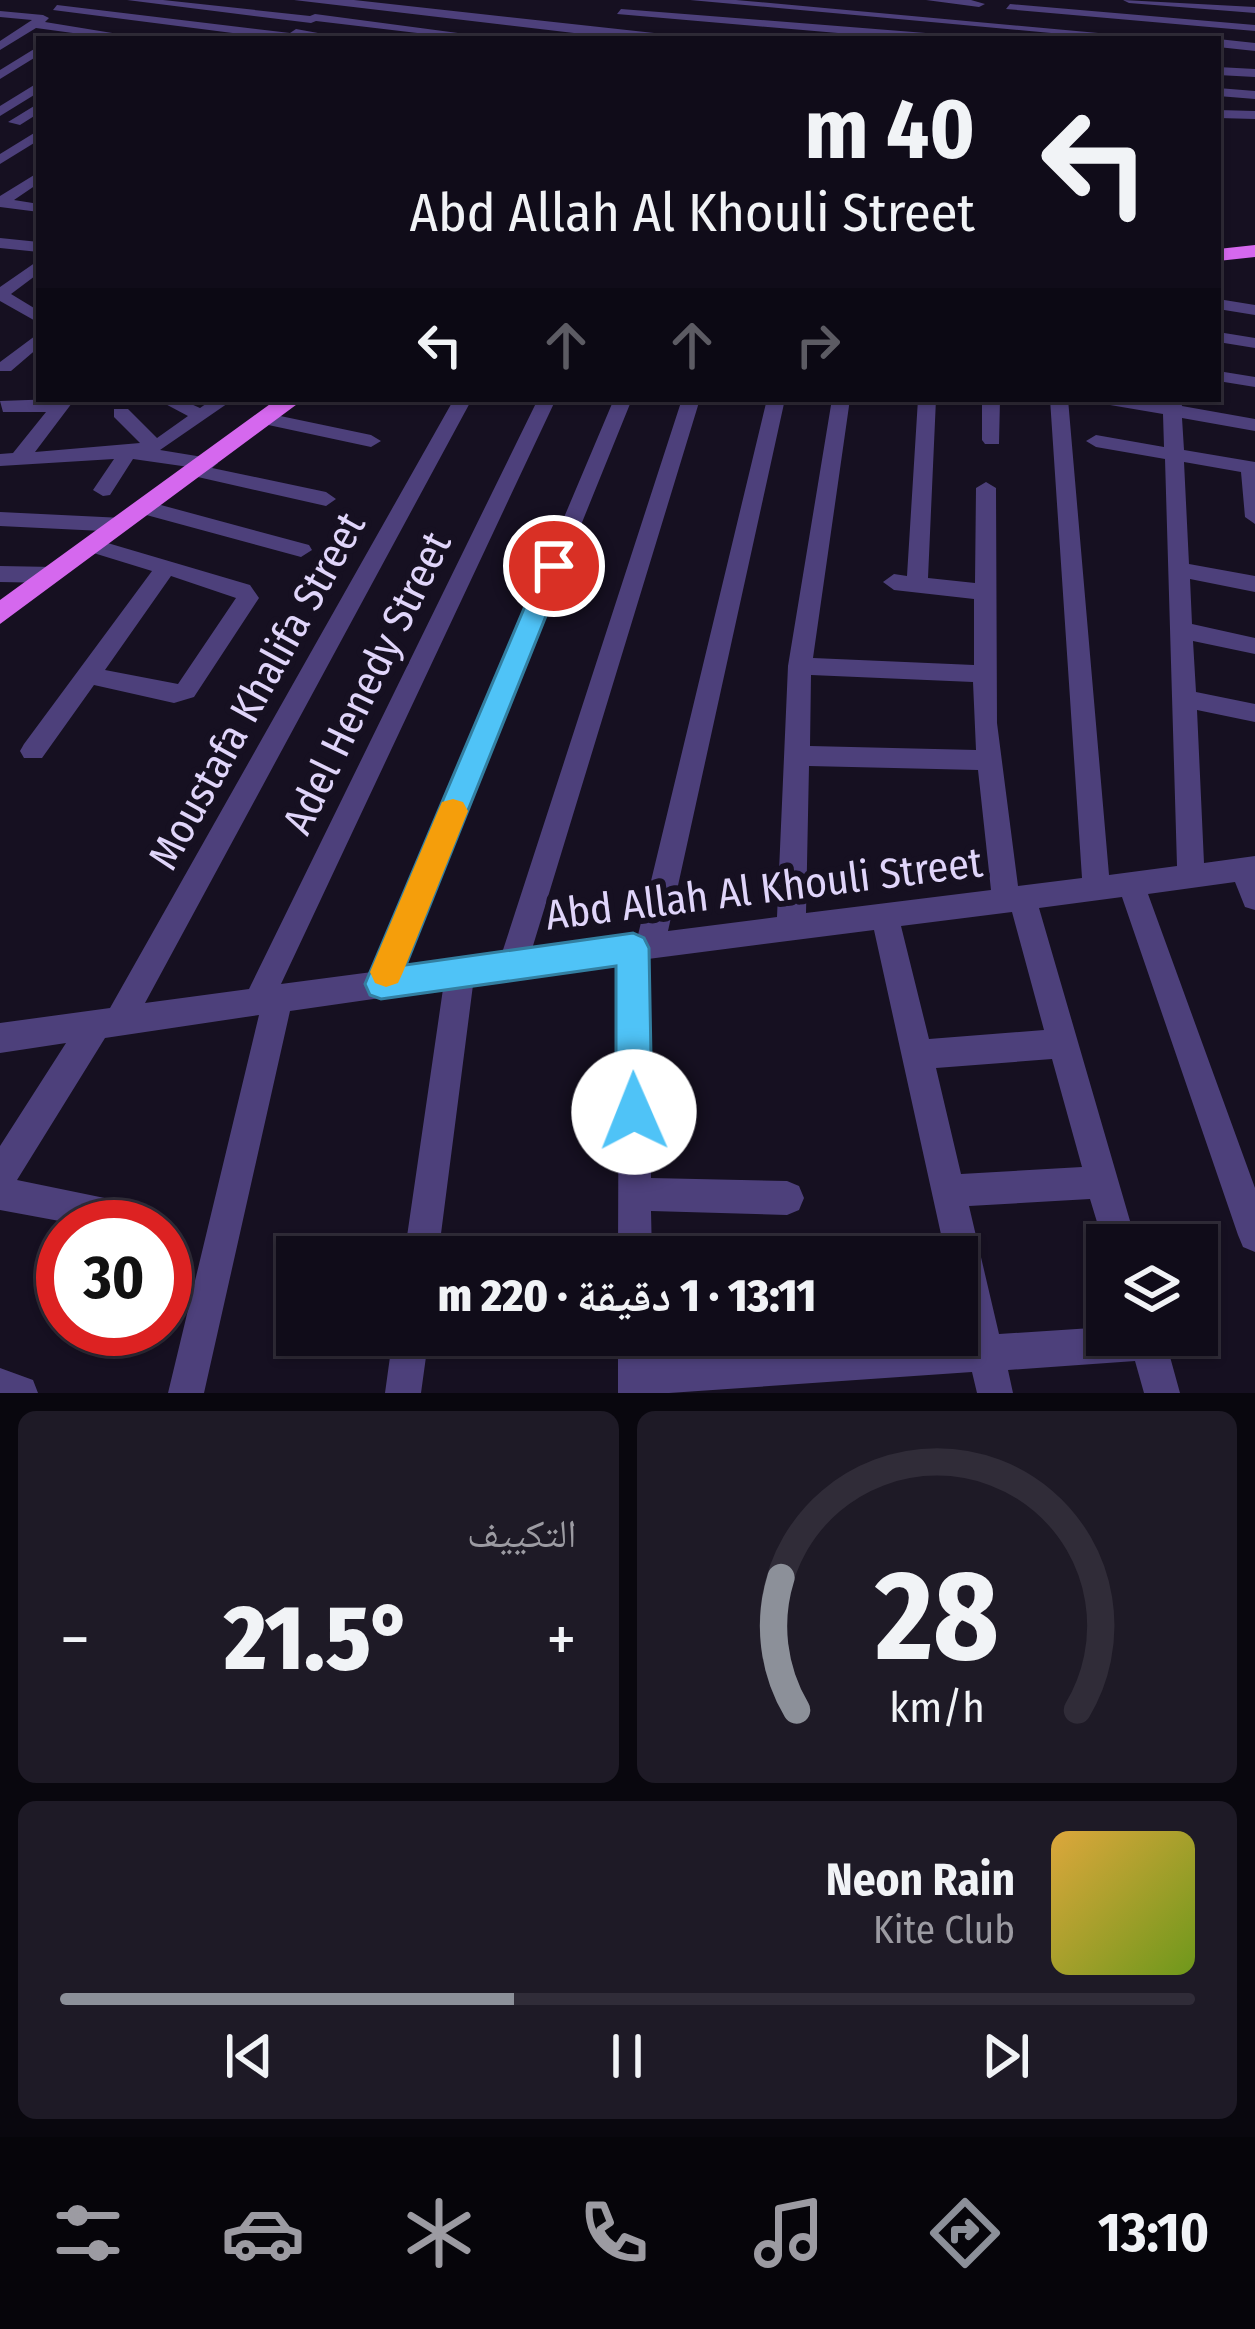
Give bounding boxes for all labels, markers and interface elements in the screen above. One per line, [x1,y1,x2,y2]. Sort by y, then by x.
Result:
text: 40 m [804,79,975,180]
icon: left [1017,84,1173,240]
text: Abd Allah Al Khouli Street [410,181,975,245]
icon: left [407,312,473,378]
icon: ahead [533,312,599,378]
icon: ahead [659,312,725,378]
icon: right [785,312,851,378]
street label: Moustafa Khalifa Street [138,504,376,878]
pin [503,515,605,617]
street label: Adel Henedy Street [272,524,462,842]
icon: arrive [521,533,587,599]
street label: Abd Allah Al Khouli Street [543,837,986,941]
position arrow [571,1049,697,1175]
speed limit sign: 30 [36,1200,192,1356]
map controls [1086,1224,1218,1356]
button: layers [1086,1224,1218,1356]
text: 13:11 · 1 دقيقة · 220 m [438,1269,816,1323]
text: التكييف [467,1511,577,1557]
text: 28 [874,1542,999,1692]
text: 21.5° [224,1585,412,1693]
text: − [60,1600,90,1679]
text: + [546,1600,576,1679]
text: km/h [889,1682,985,1733]
text: Neon Rain [826,1853,1015,1907]
text: Kite Club [873,1907,1015,1953]
icon: previous [216,2023,282,2089]
icon: pause [594,2023,660,2089]
icon: next [973,2023,1039,2089]
icon: filters [46,2191,130,2275]
icon: car [221,2191,305,2275]
icon: climate [397,2191,481,2275]
icon: phone [572,2191,656,2275]
icon: music [747,2191,831,2275]
icon: directions [923,2191,1007,2275]
text: 13:10 [1098,2201,1209,2265]

